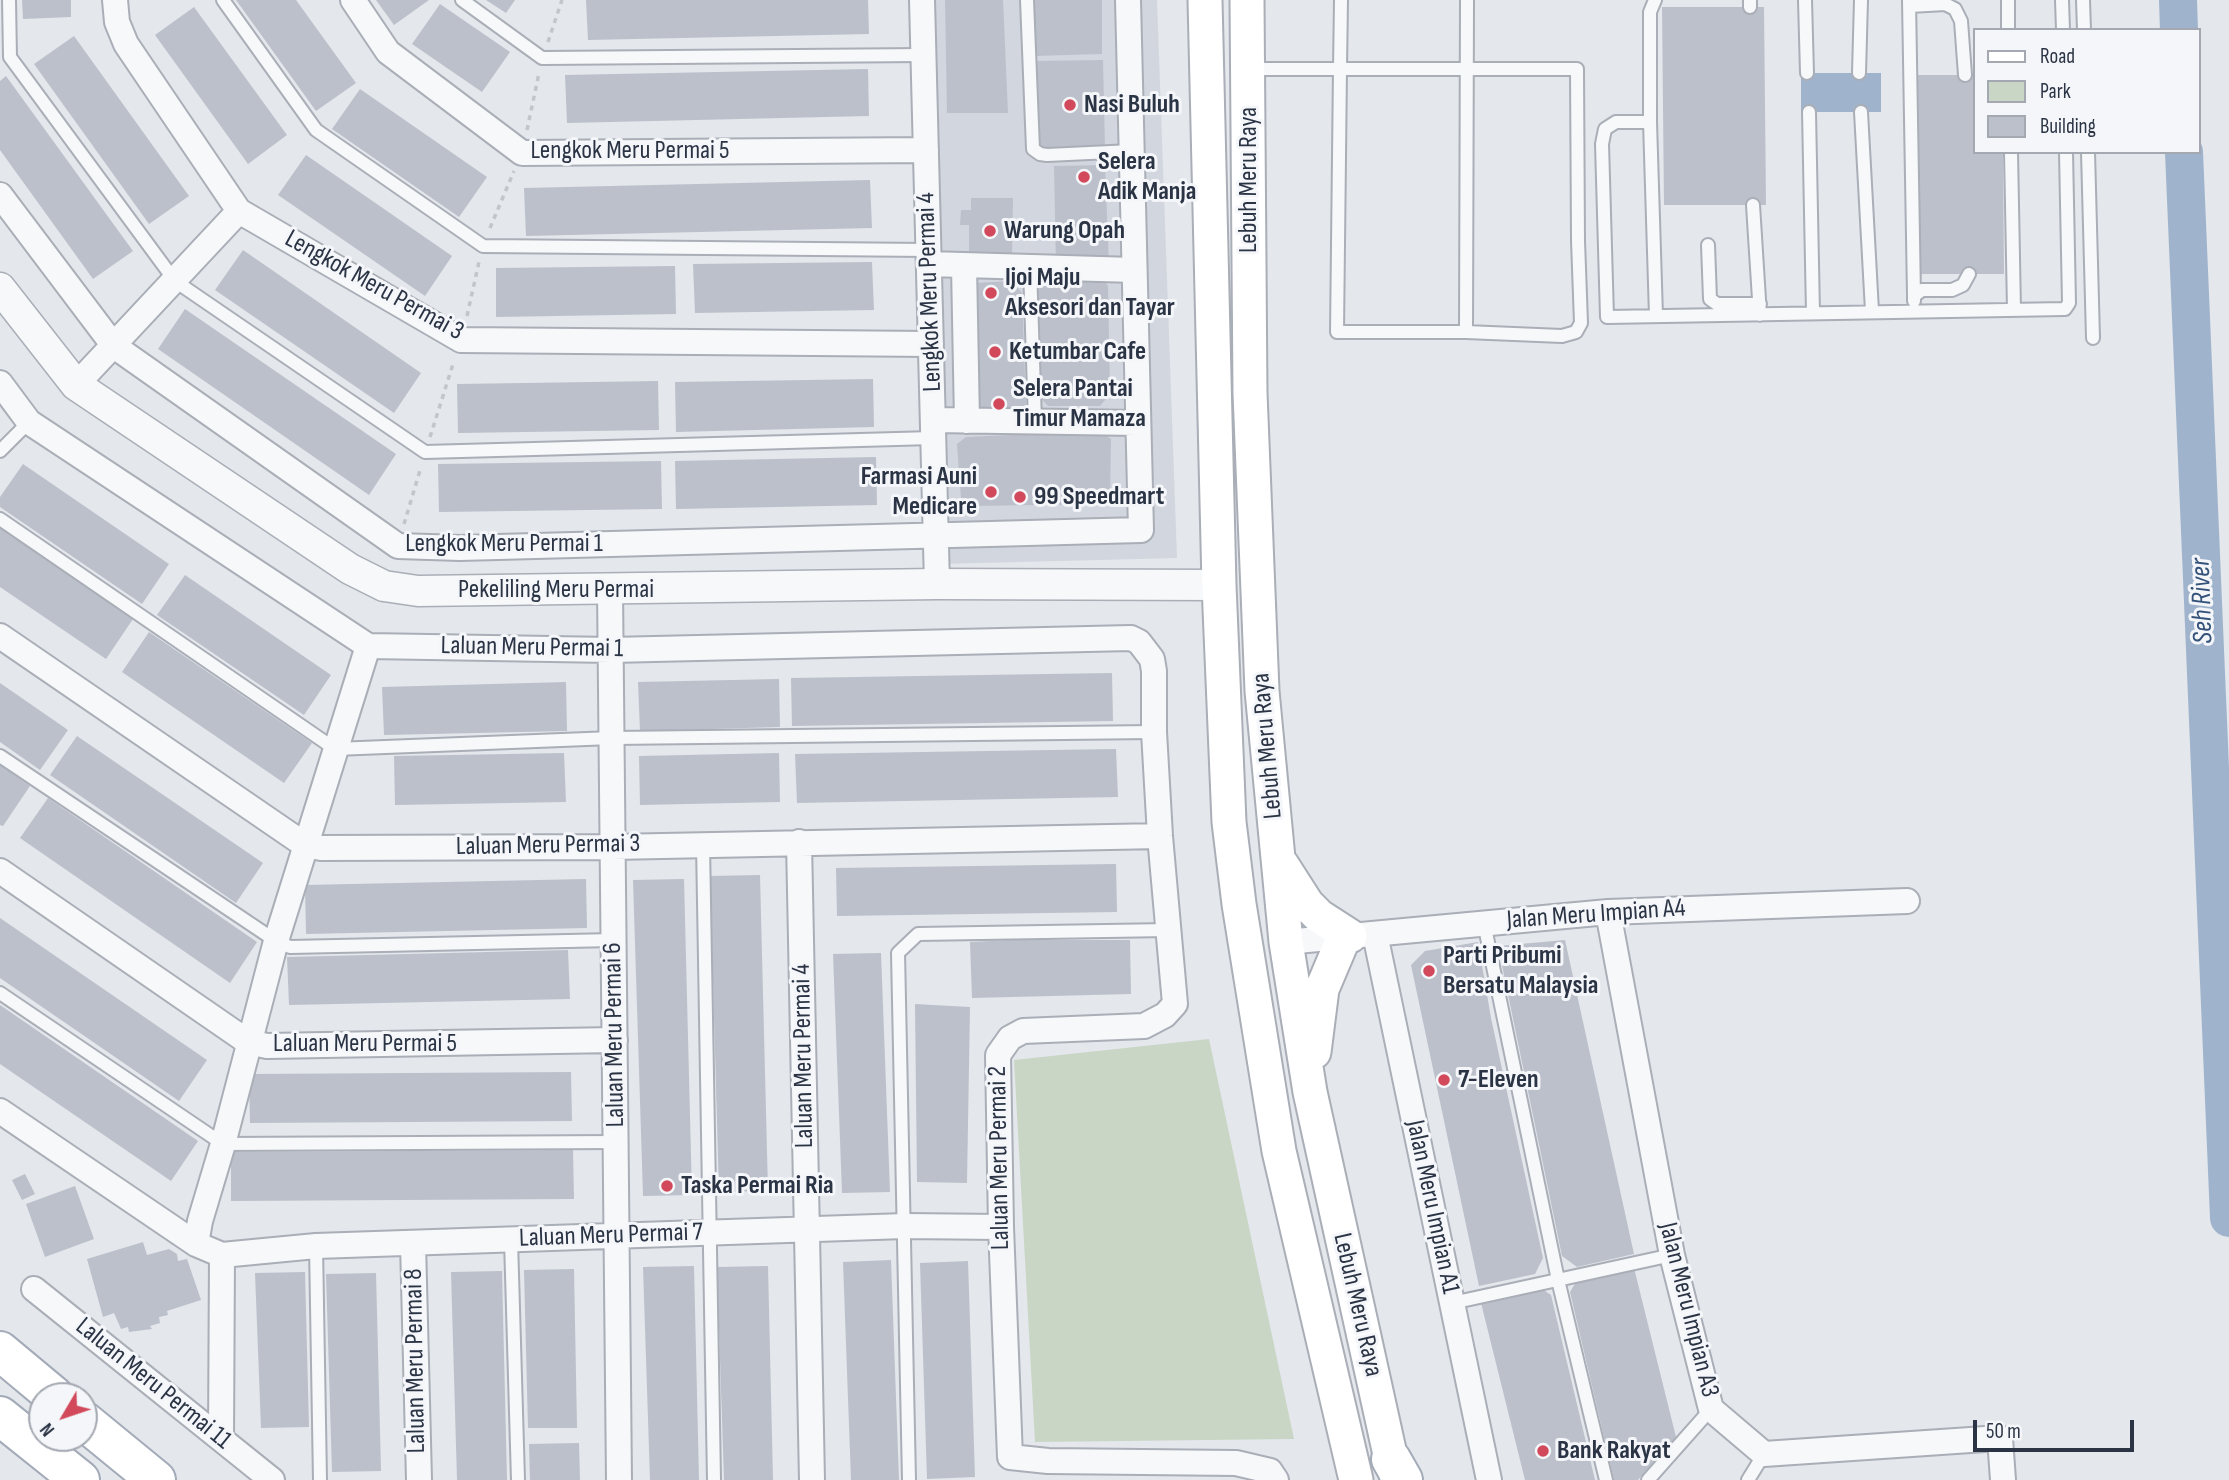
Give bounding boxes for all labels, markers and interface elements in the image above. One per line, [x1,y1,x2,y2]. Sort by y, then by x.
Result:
legend [1974,28,2201,154]
text: Road [2040,44,2075,69]
text: Park [2040,79,2071,104]
place label: Nasi Buluh [1084,89,1180,121]
marker: Nasi Buluh [1062,97,1078,113]
street label: Lebuh Meru Raya [1233,107,1265,253]
text: Building [2040,114,2096,139]
street label: Lengkok Meru Permai 5 [530,135,730,167]
place label: Selera Adik Manja [1098,146,1196,208]
marker: Selera Adik Manja [1076,169,1092,185]
street label: Lengkok Meru Permai 4 [911,192,949,392]
place label: Warung Opah [1004,215,1125,247]
marker: Warung Opah [982,223,998,239]
street label: Lengkok Meru Permai 3 [279,224,469,348]
place label: Ijoi Maju Aksesori dan Tayar [1005,262,1175,324]
marker: Ijoi Maju Aksesori dan Tayar [983,285,999,301]
place label: Ketumbar Cafe [1009,336,1146,368]
marker: Ketumbar Cafe [987,344,1003,360]
place label: Selera Pantai Timur Mamaza [1013,373,1146,434]
marker: Selera Pantai Timur Mamaza [991,396,1007,412]
place label: Farmasi Auni Medicare [861,461,977,522]
place label: 99 Speedmart [1034,481,1164,513]
marker: Farmasi Auni Medicare [983,484,999,500]
marker: 99 Speedmart [1012,489,1028,505]
street label: Lengkok Meru Permai 1 [405,528,603,560]
water label: Seh River [2185,558,2221,644]
street label: Pekeliling Meru Permai [458,574,654,606]
street label: Laluan Meru Permai 1 [440,631,624,665]
street label: Lebuh Meru Raya [1246,672,1290,820]
street label: Laluan Meru Permai 3 [456,829,640,863]
street label: Jalan Meru Impian A4 [1506,893,1686,937]
place label: Parti Pribumi Bersatu Malaysia [1443,940,1598,1002]
street label: Laluan Meru Permai 6 [598,942,632,1128]
marker: Parti Pribumi Bersatu Malaysia [1421,963,1437,979]
street label: Laluan Meru Permai 4 [787,964,821,1148]
street label: Laluan Meru Permai 5 [273,1028,457,1060]
place label: 7-Eleven [1458,1064,1539,1096]
street label: Laluan Meru Permai 2 [983,1066,1017,1250]
marker: 7-Eleven [1436,1072,1452,1088]
street label: Jalan Meru Impian A1 [1398,1117,1466,1297]
place label: Taska Permai Ria [681,1170,834,1202]
marker: Taska Permai Ria [659,1178,675,1194]
street label: Laluan Meru Permai 7 [519,1217,703,1255]
street label: Jalan Meru Impian A3 [1651,1220,1725,1400]
street label: Lebuh Meru Raya [1325,1230,1389,1380]
street label: Laluan Meru Permai 8 [399,1268,433,1454]
street label: Laluan Meru Permai 11 [69,1312,237,1456]
north arrow [28,1382,98,1452]
scale bar [1977,1406,2138,1450]
text: N [36,1418,60,1440]
text: 50 m [1986,1419,2021,1444]
place label: Bank Rakyat [1557,1435,1670,1467]
marker: Bank Rakyat [1535,1443,1551,1459]

